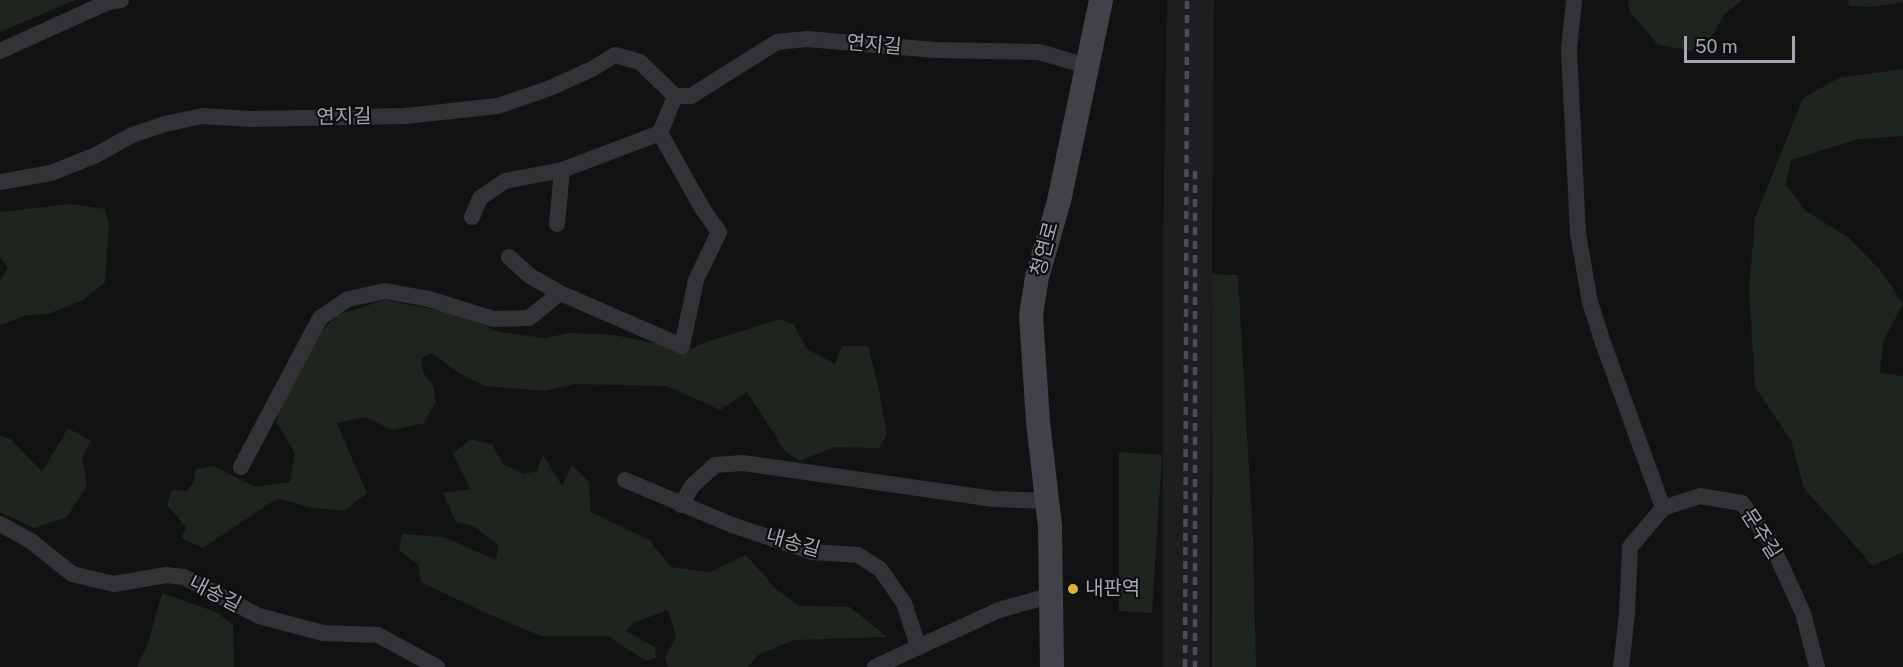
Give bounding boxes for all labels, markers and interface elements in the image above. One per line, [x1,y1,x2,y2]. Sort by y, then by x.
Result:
scale bar [1687,24,1798,62]
street label: 연지길 [845,31,903,59]
text: 50 m [1695,36,1738,57]
street label: 연지길 [316,105,372,129]
street label: 청연로 [1026,219,1064,279]
street label: 문주길 [1736,504,1786,564]
street label: 내송길 [763,524,823,562]
street label: 내송길 [185,571,245,617]
place label: 내판역 [1085,577,1140,601]
marker: 내판역 [1066,582,1080,596]

